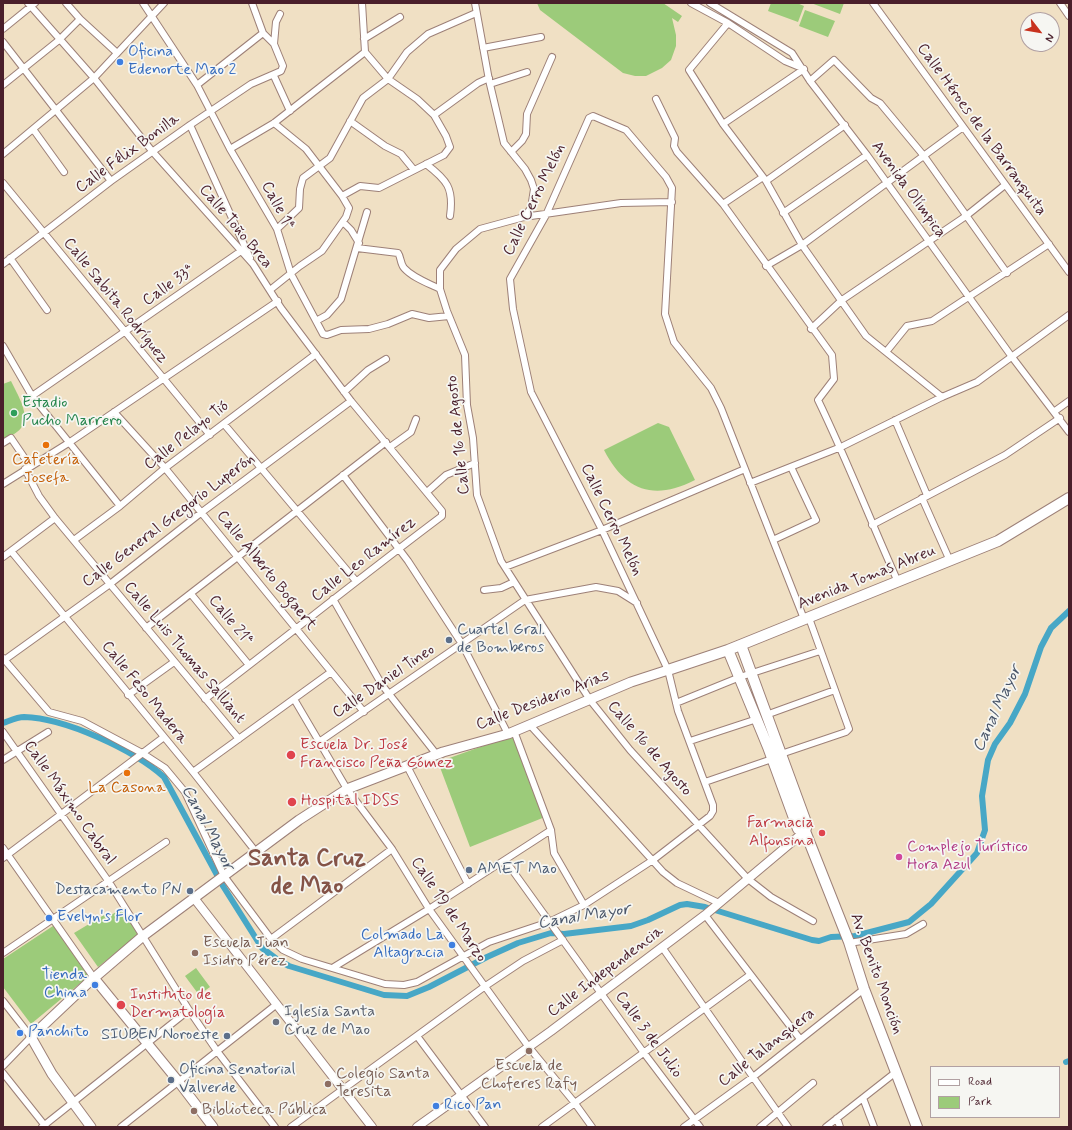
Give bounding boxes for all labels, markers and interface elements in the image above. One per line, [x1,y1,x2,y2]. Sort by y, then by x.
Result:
north arrow [1020,12,1060,52]
text: N [1042,31,1057,44]
street label: Calle Héroes de la Barranquita [912,40,1050,220]
place label: Oficina Edenorte Mao 2 [128,43,236,81]
marker: Oficina Edenorte Mao 2 [115,57,125,67]
street label: Calle Félix Bonilla [72,110,184,198]
street label: Avenida Olímpica [867,138,949,242]
street label: Calle Cerro Melón [500,141,570,259]
street label: Calle 1ª [256,178,298,234]
street label: Calle Toño Brea [194,181,276,273]
street label: Calle Sabita Rodríguez [58,234,172,368]
street label: Calle 33ª [139,261,199,311]
street label: Calle 16 de Agosto [443,374,475,496]
place label: Estadio Pucho Marrero [22,394,122,432]
street label: Calle Pelayo Tió [141,397,233,475]
marker: Estadio Pucho Marrero [9,408,19,418]
marker: Cafetería Josefa [41,440,51,450]
street label: Calle General Gregorio Luperón [79,450,259,592]
place label: Cafetería Josefa [12,451,80,489]
street label: Calle Cerro Melón [576,461,646,579]
street label: Calle Alberto Bogaert [212,507,320,635]
street label: Calle Leo Ramírez [308,513,420,607]
street label: Avenida Tomas Abreu [795,542,939,614]
street label: Calle Luis Thomas Salliant [119,578,249,728]
street label: Calle 21ª [204,592,256,650]
place label: Cuartel Gral. de Bomberos [457,621,545,659]
marker: Cuartel Gral. de Bomberos [444,635,454,645]
street label: Calle Feso Madera [97,638,191,748]
street label: Calle Daniel Tineo [329,641,439,723]
water label: Canal Mayor [969,662,1027,756]
street label: Calle Desiderio Arias [474,667,612,735]
street label: Calle 16 de Agosto [602,697,696,801]
place label: Escuela Dr. José Francisco Peña Gómez [300,736,453,774]
street label: Calle Máximo Cabral [19,737,119,869]
marker: Escuela Dr. José Francisco Peña Gómez [285,749,297,761]
marker: La Casona [122,768,132,778]
place label: La Casona [88,779,166,799]
water label: Canal Mayor [176,782,238,874]
place label: Hospital IDSS [301,792,399,812]
marker: Hospital IDSS [286,796,298,808]
place label: Farmacia Alfonsina [747,814,814,852]
marker: Farmacia Alfonsina [817,828,827,838]
place label: Complejo Turístico Hora Azul [907,838,1028,876]
district label: Santa Cruz de Mao [248,846,366,902]
marker: Complejo Turístico Hora Azul [894,852,904,862]
street label: Calle 19 de Marzo [406,854,490,966]
place label: AMET Mao [477,860,557,880]
marker: AMET Mao [464,865,474,875]
place label: Destacamento PN [55,881,182,901]
marker: Destacamento PN [185,886,195,896]
water label: Canal Mayor [536,900,632,934]
place label: Evelyn's Flor [57,908,142,928]
street label: Av. Benito Monción [845,911,907,1037]
marker: Evelyn's Flor [44,913,54,923]
street label: Calle Independencia [544,922,668,1022]
place label: Colmado La Altagracia [361,926,444,964]
place label: Escuela Juan Isidro Pérez [203,934,289,972]
marker: Colmado La Altagracia [447,940,457,950]
marker: Escuela Juan Isidro Pérez [190,948,200,958]
place label: Tienda China [42,966,87,1004]
marker: Tienda China [90,980,100,990]
place label: Instituto de Dermatología [130,986,225,1024]
street label: Calle 3 de Julio [610,988,686,1082]
marker: Instituto de Dermatología [115,999,127,1011]
place label: Iglesia Santa Cruz de Mao [284,1003,375,1041]
street label: Calle Talanquera [715,1004,819,1092]
marker: Iglesia Santa Cruz de Mao [271,1017,281,1027]
place label: Panchito [28,1023,89,1043]
place label: SIUBEN Noroeste [101,1026,219,1046]
marker: Panchito [15,1028,25,1038]
marker: SIUBEN Noroeste [222,1031,232,1041]
marker: Escuela de Choferes Rafy [524,1046,534,1056]
place label: Escuela de Choferes Rafy [481,1057,577,1095]
place label: Oficina Senatorial Valverde [179,1061,295,1099]
place label: Colegio Santa Teresita [336,1065,430,1103]
legend [930,1066,1060,1118]
text: Road [968,1074,992,1090]
marker: Oficina Senatorial Valverde [166,1075,176,1085]
marker: Colegio Santa Teresita [323,1079,333,1089]
text: Park [968,1094,992,1110]
place label: Rico Pan [444,1096,501,1116]
place label: Biblioteca Pública [202,1101,327,1121]
marker: Rico Pan [431,1101,441,1111]
marker: Biblioteca Pública [189,1106,199,1116]

